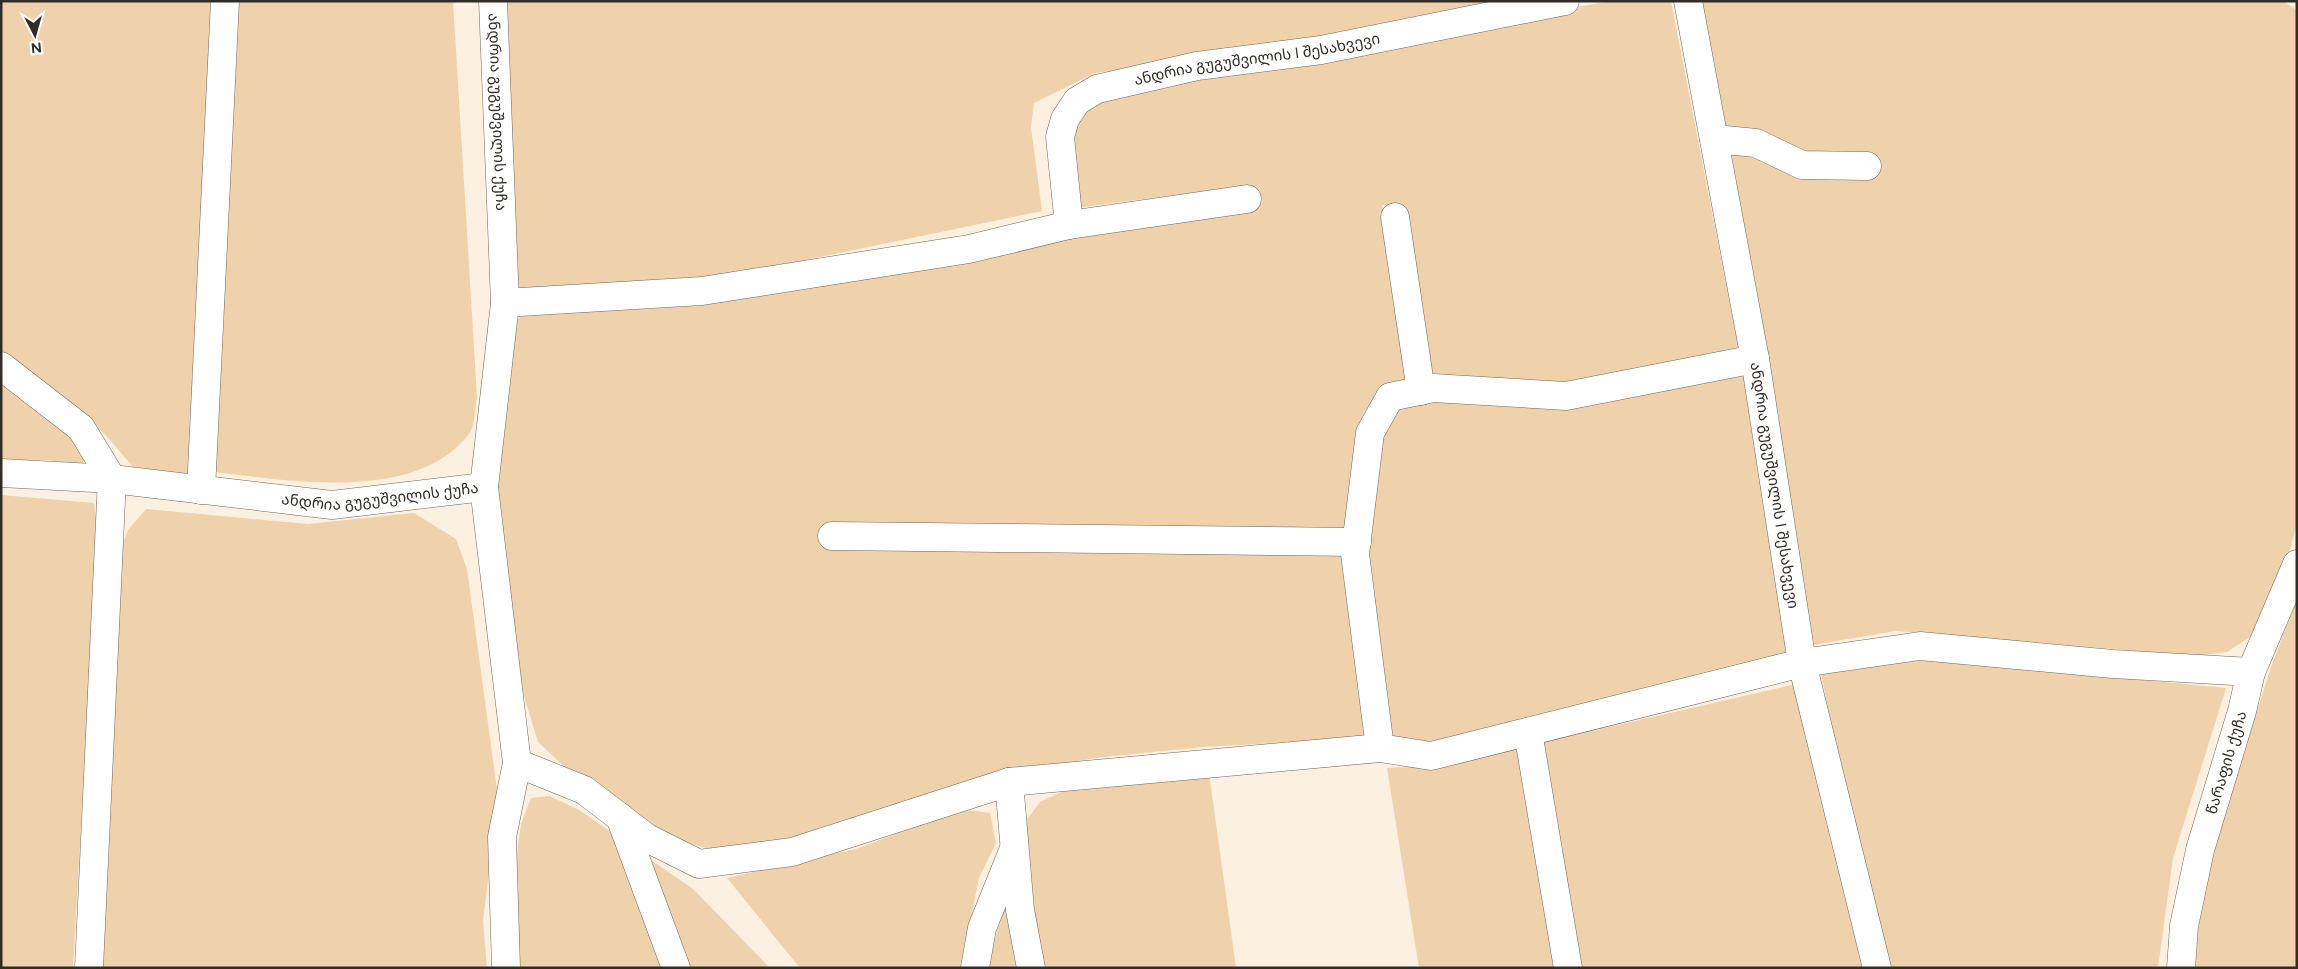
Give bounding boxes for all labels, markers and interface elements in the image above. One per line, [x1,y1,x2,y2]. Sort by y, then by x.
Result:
north arrow [10,10,60,60]
street label: ანდრია გუგუშვილის ქუჩა [484,13,510,211]
street label: ანდრია გუგუშვილის I შესახვევი [1132,29,1381,89]
text: N [30,38,43,56]
street label: ანდრია გუგუშვილის I შესახვევი [1747,361,1802,610]
street label: ანდრია გუგუშვილის ქუჩა [281,479,479,514]
street label: წარაფის ქუჩა [2202,709,2250,816]

